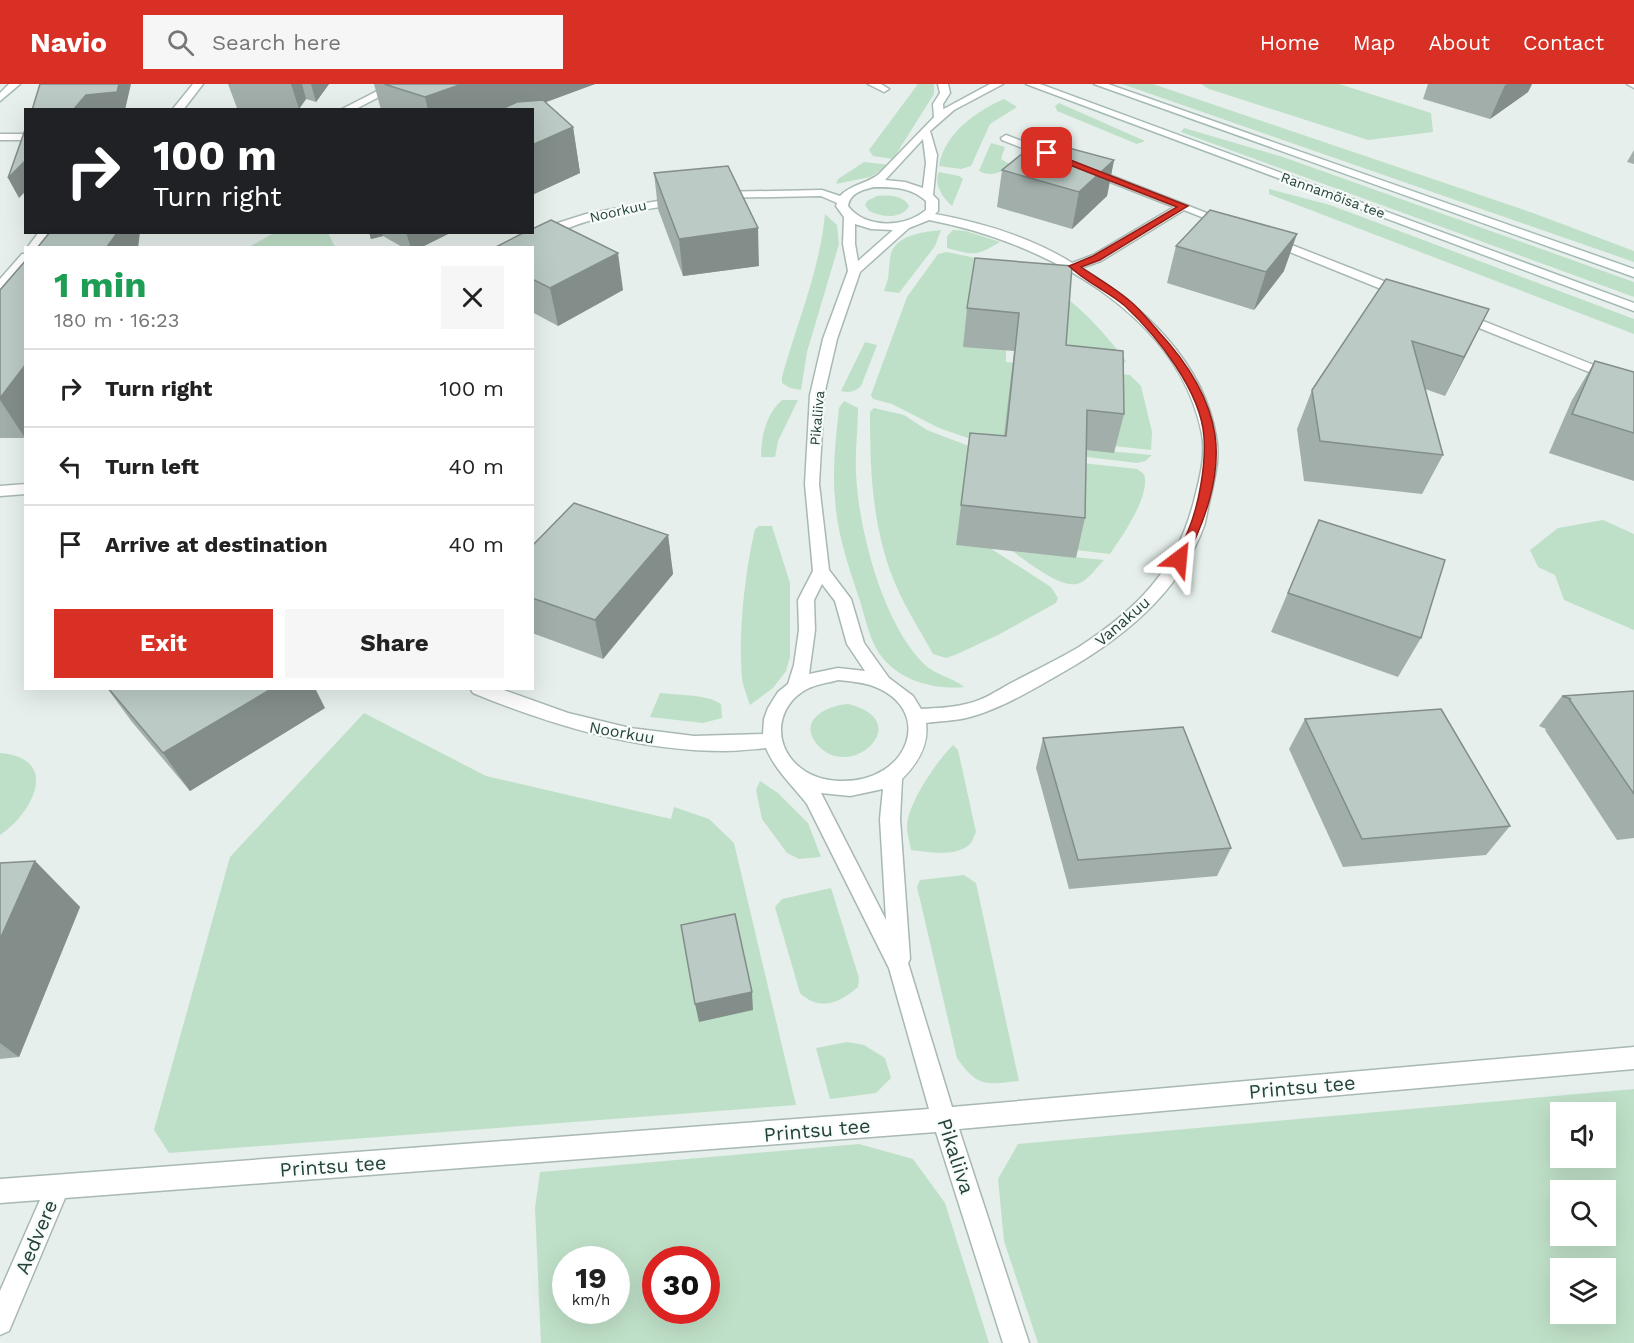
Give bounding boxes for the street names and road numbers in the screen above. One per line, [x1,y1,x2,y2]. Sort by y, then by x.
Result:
street label: Rannamõisa tee [1279,169,1387,221]
street label: Noorkuu [588,197,648,225]
street label: Pikaliiva [807,390,827,446]
street label: Vanakuu [1091,592,1154,650]
street label: Noorkuu [588,717,656,748]
street label: Printsu tee [1248,1070,1356,1104]
street label: Printsu tee [763,1113,871,1147]
street label: Pikaliiva [933,1115,979,1197]
street label: Printsu tee [279,1150,387,1182]
street label: Aedvere [10,1196,62,1278]

